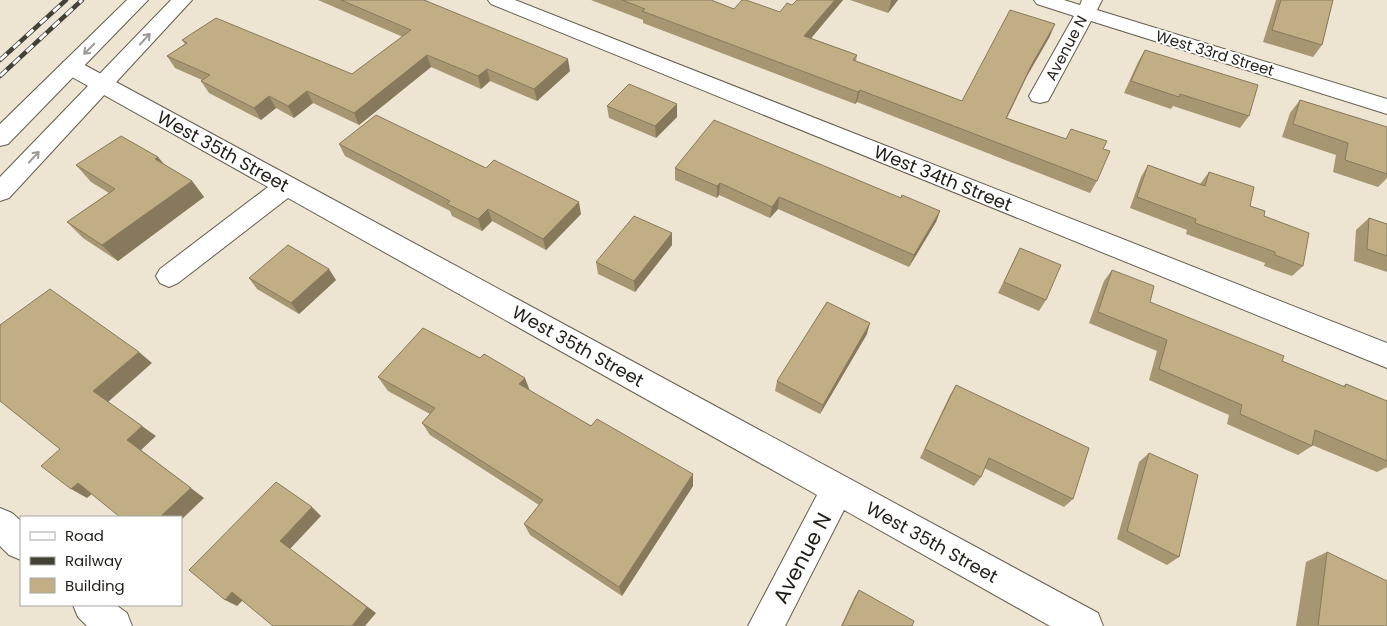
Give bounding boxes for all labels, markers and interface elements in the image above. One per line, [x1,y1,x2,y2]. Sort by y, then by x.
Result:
street label: Avenue N [1040,12,1092,84]
street label: West 33rd Street [1153,25,1277,81]
one-way arrow [139,32,151,45]
one-way arrow [83,42,95,55]
street label: West 35th Street [153,104,293,198]
street label: West 34th Street [870,139,1016,217]
one-way arrow [28,151,40,163]
street label: West 35th Street [508,299,648,393]
street label: West 35th Street [862,495,1002,589]
street label: Avenue N [766,507,838,609]
legend [20,516,182,606]
text: Road [65,525,104,546]
text: Railway [65,550,123,571]
text: Building [65,575,125,596]

